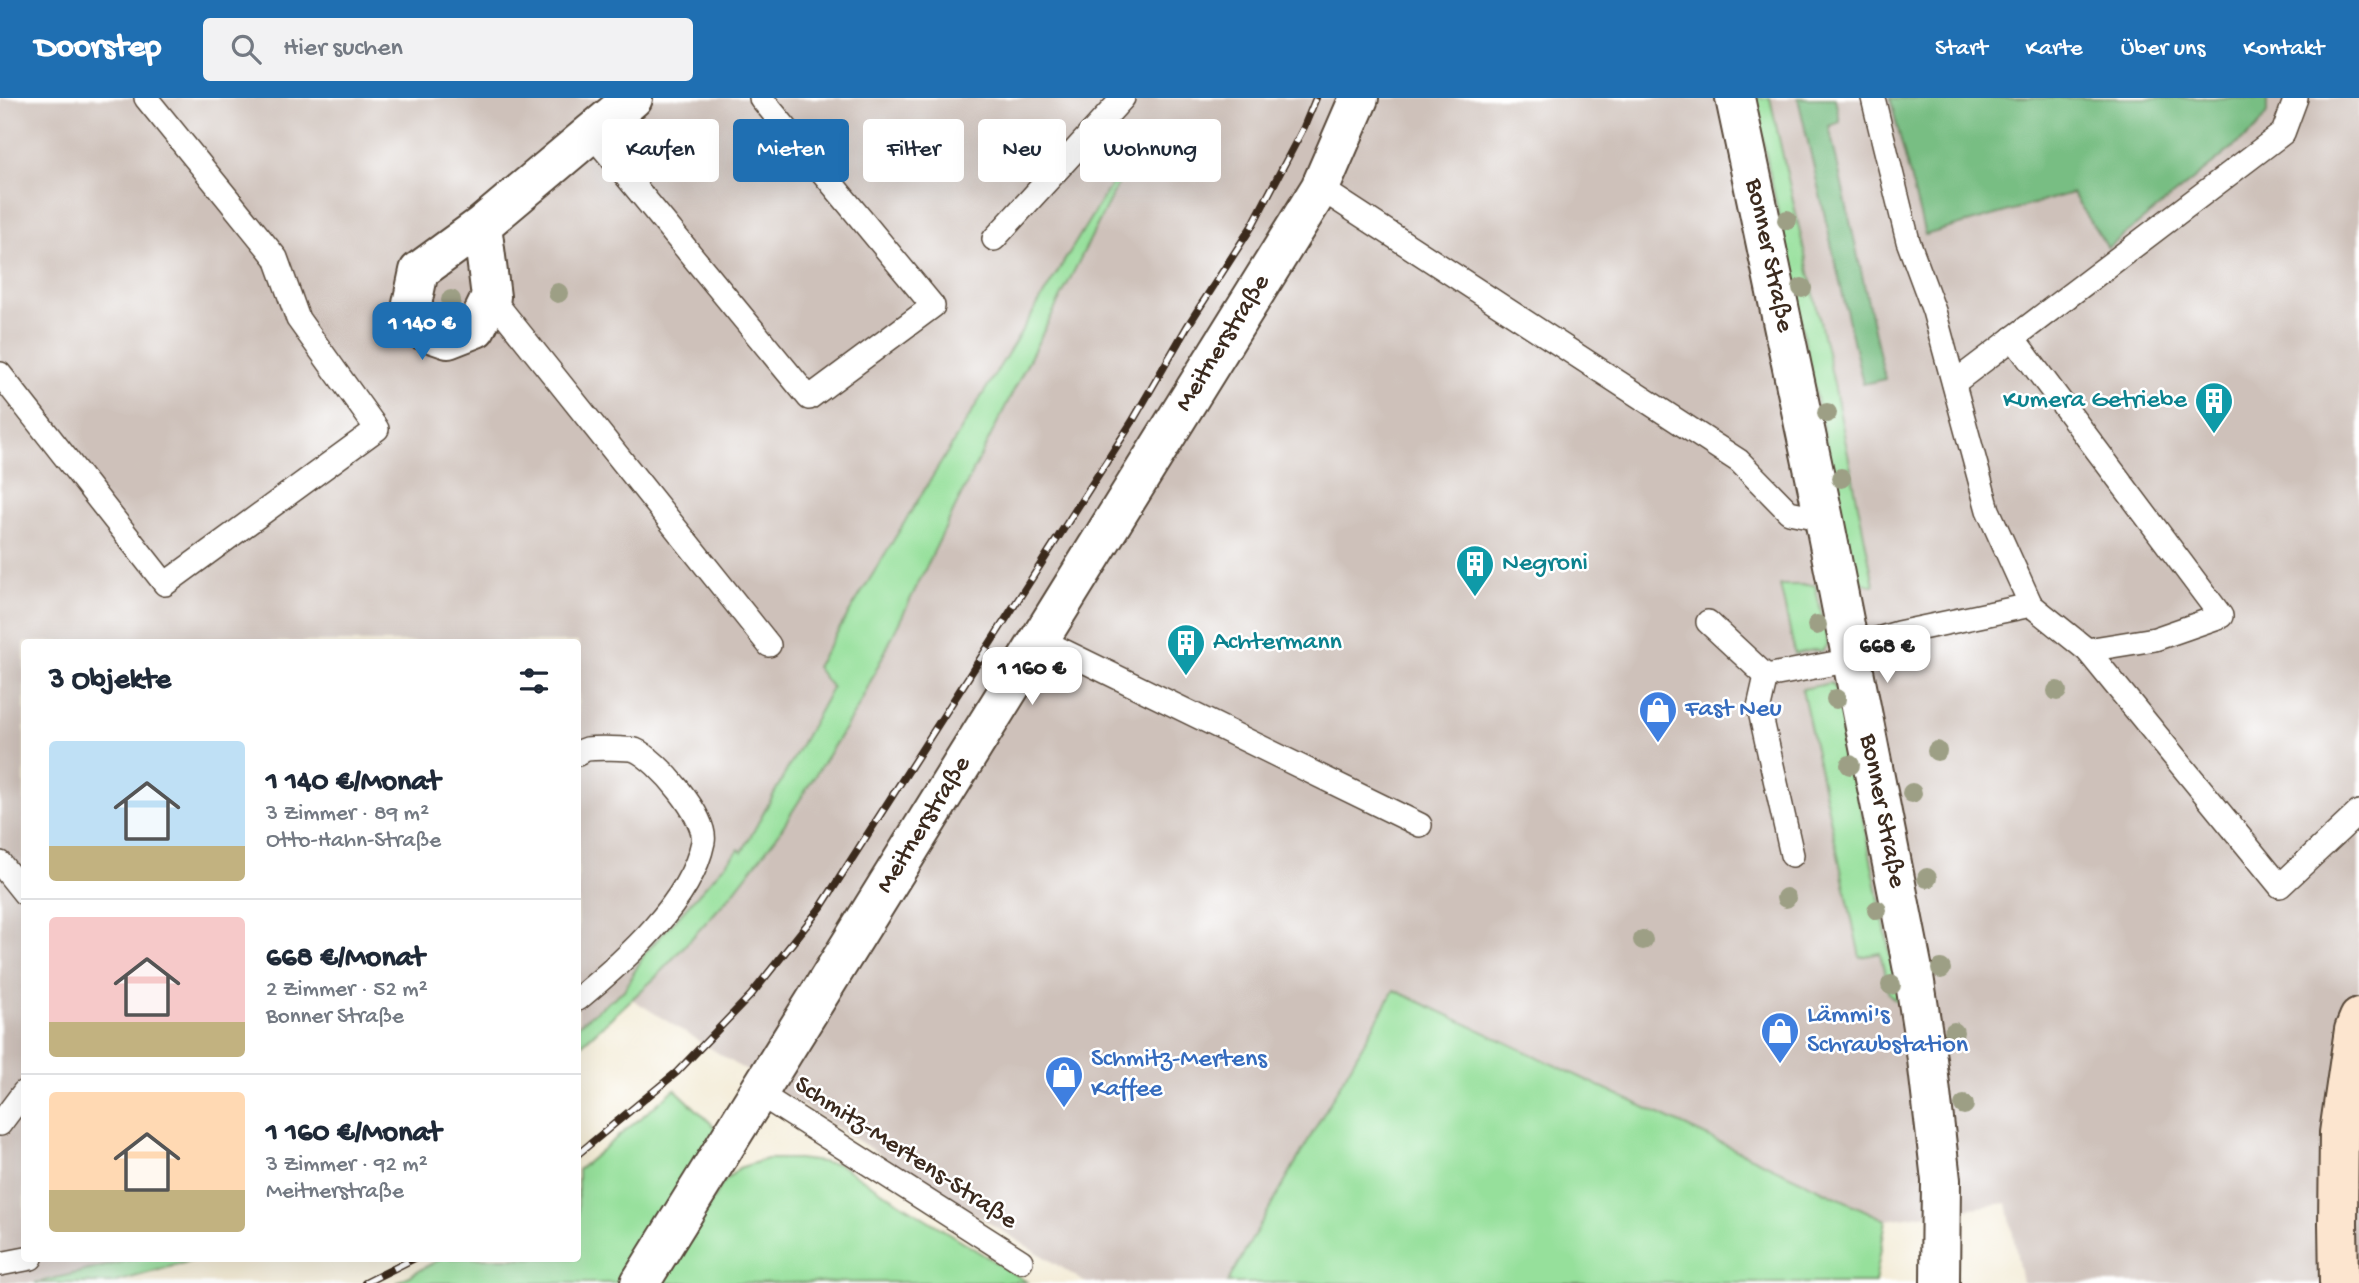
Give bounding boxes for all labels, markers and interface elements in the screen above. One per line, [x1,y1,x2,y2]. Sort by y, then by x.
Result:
search box [203,18,693,81]
text: Doorstep [35,30,161,68]
icon: search [227,30,265,68]
text: Hier suchen [283,34,403,65]
text: Start [1935,35,1987,64]
text: Karte [2025,35,2083,64]
text: Über uns [2121,35,2205,64]
text: Kontakt [2243,35,2324,64]
chip: Kaufen [602,119,719,182]
chip: Mieten [733,119,849,182]
chip: Filter [863,119,964,182]
chip: Neu [978,119,1066,182]
chip: Wohnung [1080,119,1221,182]
street label: Bonner Straße [1737,175,1800,336]
street label: Meitnerstraße [1169,269,1278,418]
pin: 1 140 € [357,302,487,362]
text: 1 140 € [388,311,456,338]
building icon: Kumera Getriebe [2193,380,2235,435]
place label: Kumera Getriebe [2003,386,2188,417]
building icon: Negroni [1454,543,1496,598]
place label: Negroni [1502,549,1588,580]
building icon: Achtermann [1165,622,1207,677]
pin: 668 € [1838,626,1936,685]
place label: Achtermann [1213,628,1343,659]
text: 668 € [1859,634,1915,661]
pin: 1 160 € [967,648,1097,707]
text: 1 160 € [998,656,1066,683]
icon: filters [515,662,553,700]
text: 3 Objekte [49,664,171,699]
shop icon: Fast Neu [1637,689,1679,744]
place label: Fast Neu [1684,695,1782,726]
street label: Bonner Straße [1851,731,1912,891]
street label: Meitnerstraße [870,750,979,899]
text: 1 140 €/Monat [266,766,440,801]
icon: home [105,769,189,853]
text: 3 Zimmer · 89 m² [266,801,429,828]
text: Otto-Hahn-Straße [266,828,441,855]
text: 668 €/Monat [266,942,425,977]
icon: home [105,945,189,1029]
text: 2 Zimmer · 52 m² [266,977,428,1004]
place label: Lämmi's Schraubstation [1807,1001,1969,1062]
text: Bonner Straße [266,1004,404,1031]
shop icon: Lämmi's Schraubstation [1759,1010,1801,1065]
place label: Schmitz-Mertens Kaffee [1091,1045,1268,1106]
shop icon: Schmitz-Mertens Kaffee [1043,1054,1085,1109]
street label: Schmitz-Mertens-Straße [788,1070,1023,1238]
text: 1 160 €/Monat [266,1117,441,1152]
icon: home [105,1120,189,1204]
text: 3 Zimmer · 92 m² [266,1152,428,1179]
text: Meitnerstraße [266,1179,404,1206]

